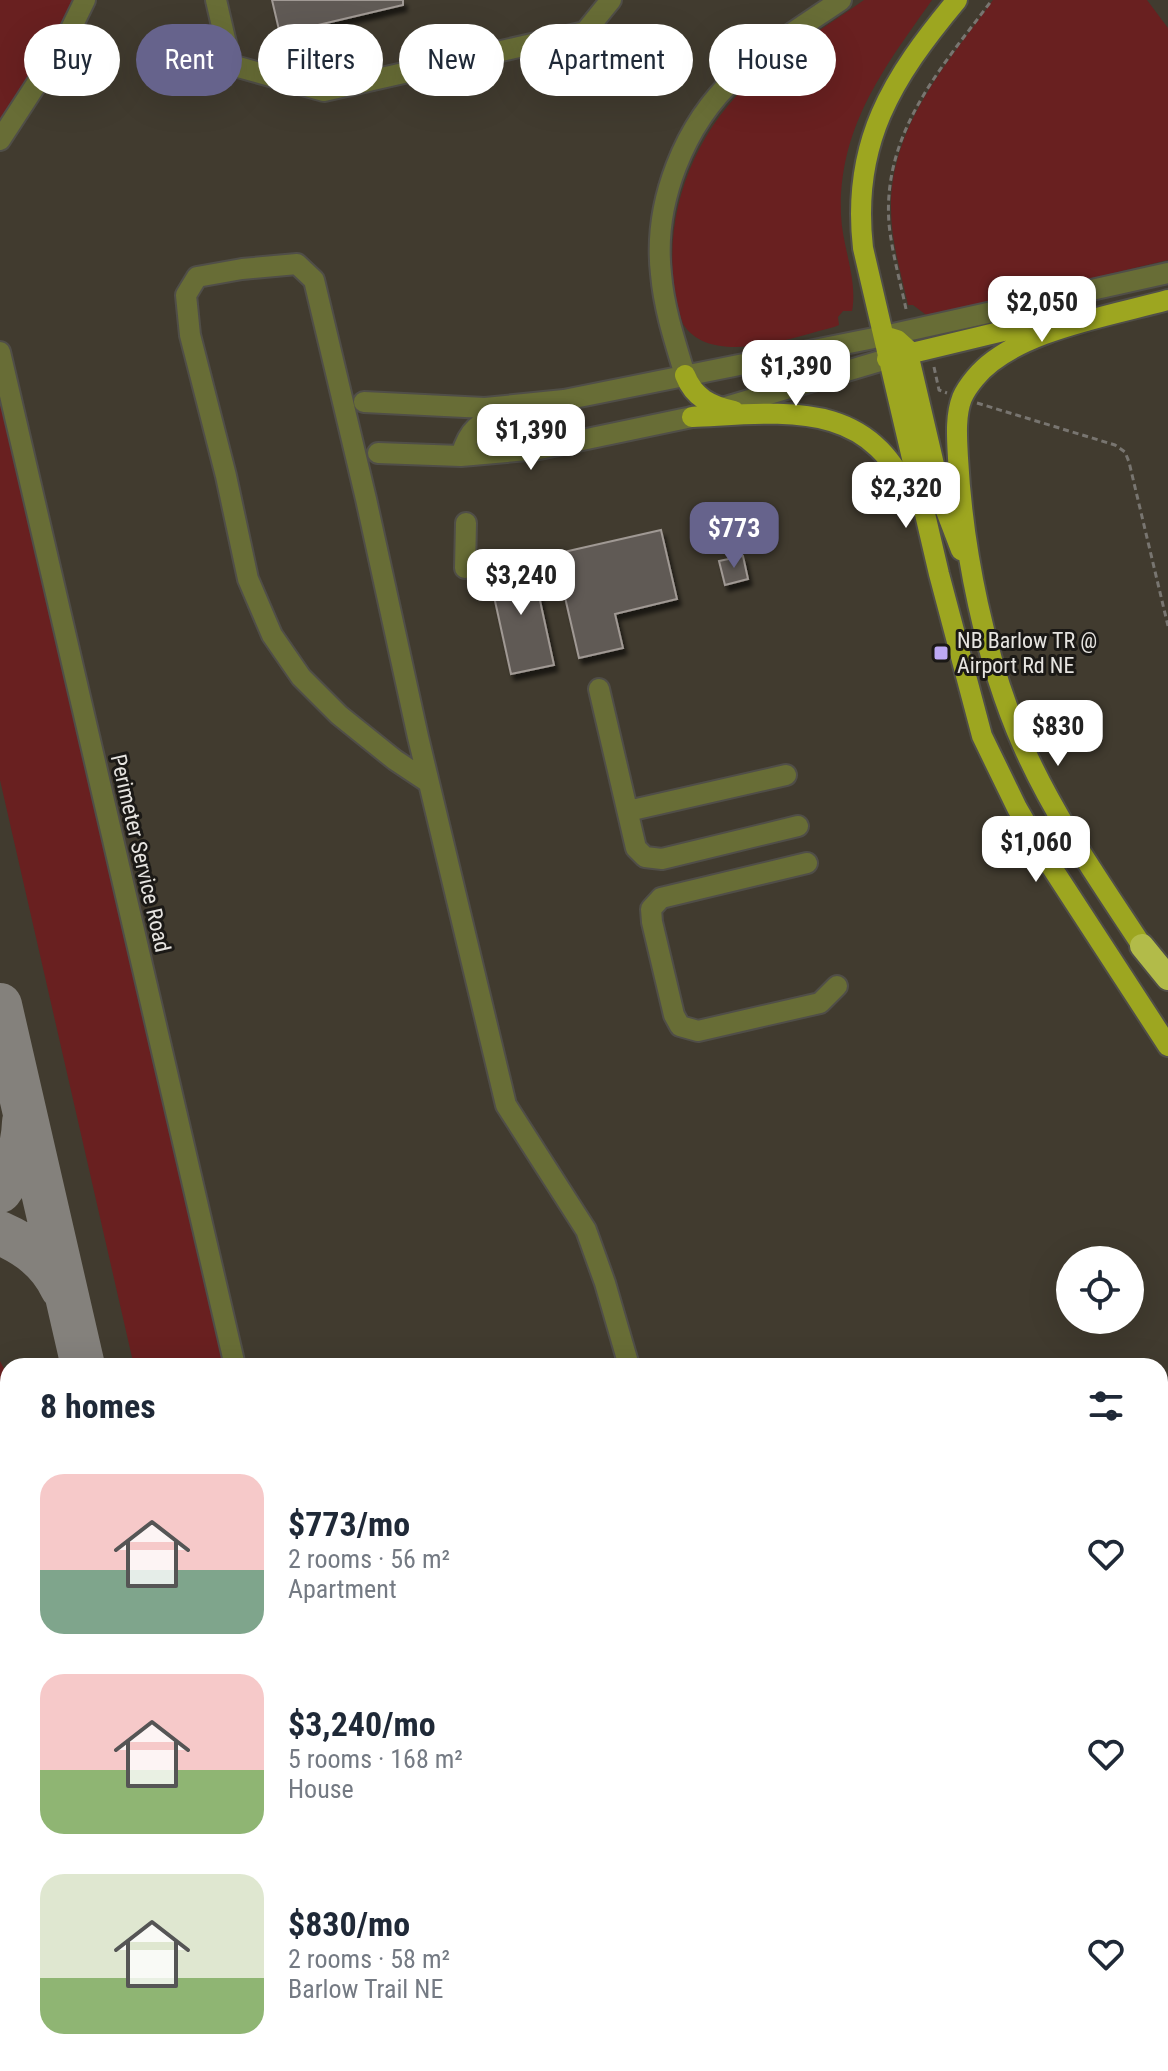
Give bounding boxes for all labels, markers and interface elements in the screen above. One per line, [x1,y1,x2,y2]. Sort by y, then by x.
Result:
chip: Buy [24,24,120,96]
chip: Rent [136,24,242,96]
chip: Filters [258,24,383,96]
chip: New [399,24,504,96]
chip: Apartment [520,24,693,96]
chip: House [709,24,836,96]
pin: $2,050 [977,276,1107,344]
text: $2,050 [1006,287,1078,317]
pin: $1,390 [731,340,861,408]
text: $1,390 [760,351,832,381]
pin: $1,390 [466,404,596,472]
text: $1,390 [495,415,567,445]
pin: $2,320 [841,462,971,530]
text: $2,320 [870,473,942,503]
pin: $773 [687,502,781,570]
text: $773 [708,513,760,543]
pin: $3,240 [456,549,586,617]
text: $3,240 [485,560,557,590]
place label: NB Barlow TR @ Airport Rd NE [957,628,1097,678]
marker: NB Barlow TR @ Airport Rd NE [932,644,950,662]
pin: $830 [1011,700,1105,768]
text: $830 [1032,711,1084,741]
street label: Perimeter Service Road [106,752,175,955]
pin: $1,060 [971,816,1101,884]
text: $1,060 [1000,827,1072,857]
map controls [1056,1246,1144,1334]
button: locate [1056,1246,1144,1334]
icon: filters [1084,1384,1128,1428]
text: 8 homes [40,1386,156,1426]
text: $773/mo [288,1504,410,1544]
icon: home [104,1506,200,1602]
icon: heart [1084,1532,1128,1576]
text: 2 rooms · 56 m² [288,1544,450,1574]
text: Apartment [288,1574,397,1604]
text: $3,240/mo [288,1704,436,1744]
icon: home [104,1706,200,1802]
icon: heart [1084,1732,1128,1776]
text: 5 rooms · 168 m² [288,1744,463,1774]
text: House [288,1774,354,1804]
text: $830/mo [288,1904,410,1944]
icon: home [104,1906,200,2002]
icon: heart [1084,1932,1128,1976]
text: 2 rooms · 58 m² [288,1944,450,1974]
text: Barlow Trail NE [288,1974,443,2004]

